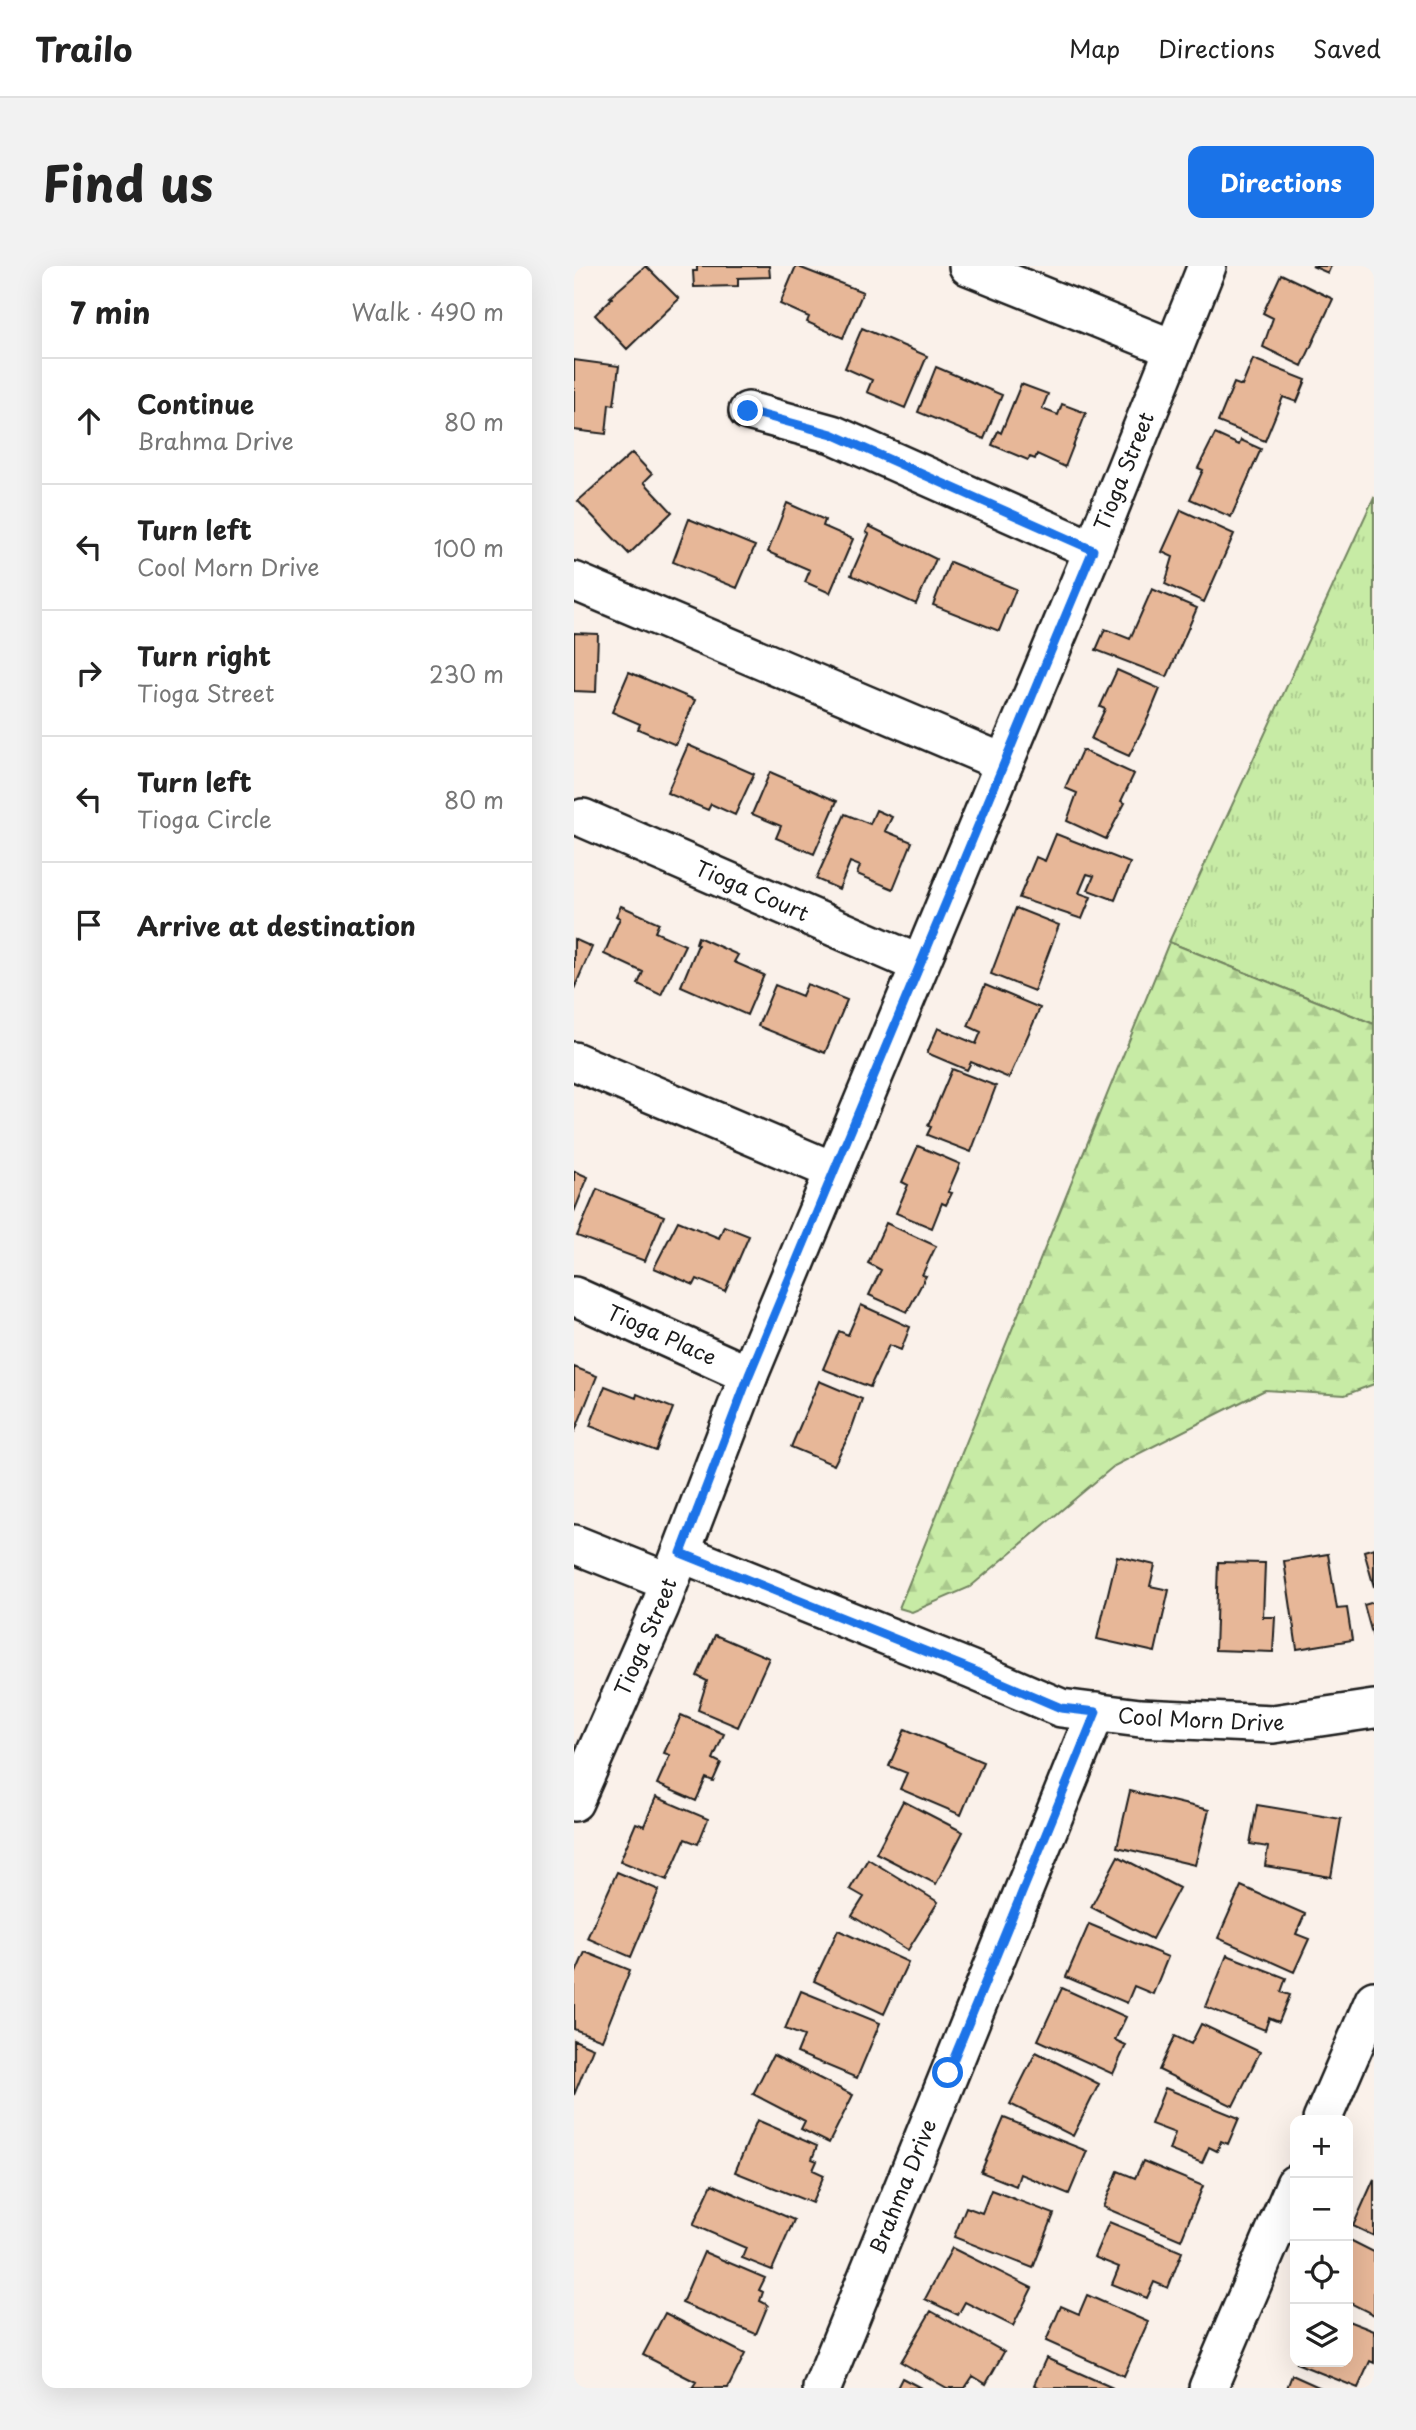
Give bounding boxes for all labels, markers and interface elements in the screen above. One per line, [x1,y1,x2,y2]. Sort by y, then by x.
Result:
text: Trailo [35,23,132,73]
text: Map [1069,30,1120,66]
text: Directions [1158,30,1275,66]
text: Saved [1313,30,1381,66]
text: Find us [42,145,213,219]
button: Directions [1188,146,1374,218]
text: 7 min [70,289,151,334]
text: Walk · 490 m [352,294,504,329]
text: Continue [137,384,254,423]
route end [732,395,763,426]
icon: ahead [70,402,108,440]
text: 80 m [444,404,504,439]
street label: Tioga Street [1084,407,1161,535]
text: Brahma Drive [137,423,294,458]
text: Turn left [137,510,252,549]
icon: left [70,528,108,566]
text: 100 m [434,530,504,565]
text: Cool Morn Drive [137,549,319,584]
text: Turn right [137,636,271,675]
icon: right [70,654,108,692]
text: 230 m [429,656,504,691]
text: Tioga Street [137,675,274,710]
text: Turn left [137,762,252,801]
icon: left [70,780,108,818]
text: 80 m [444,782,504,817]
text: Tioga Circle [137,801,272,836]
street label: Tioga Court [691,851,814,928]
icon: arrive [70,906,108,944]
text: Arrive at destination [137,906,416,945]
street label: Tioga Place [602,1295,722,1372]
street label: Tioga Street [605,1573,684,1700]
street label: Cool Morn Drive [1116,1697,1286,1738]
route start [932,2057,963,2088]
street label: Brahma Drive [860,2114,943,2259]
map controls [1290,2115,1353,2367]
button: + [1290,2115,1353,2178]
button: − [1290,2178,1353,2241]
button: locate [1290,2241,1353,2304]
button: layers [1290,2304,1353,2367]

